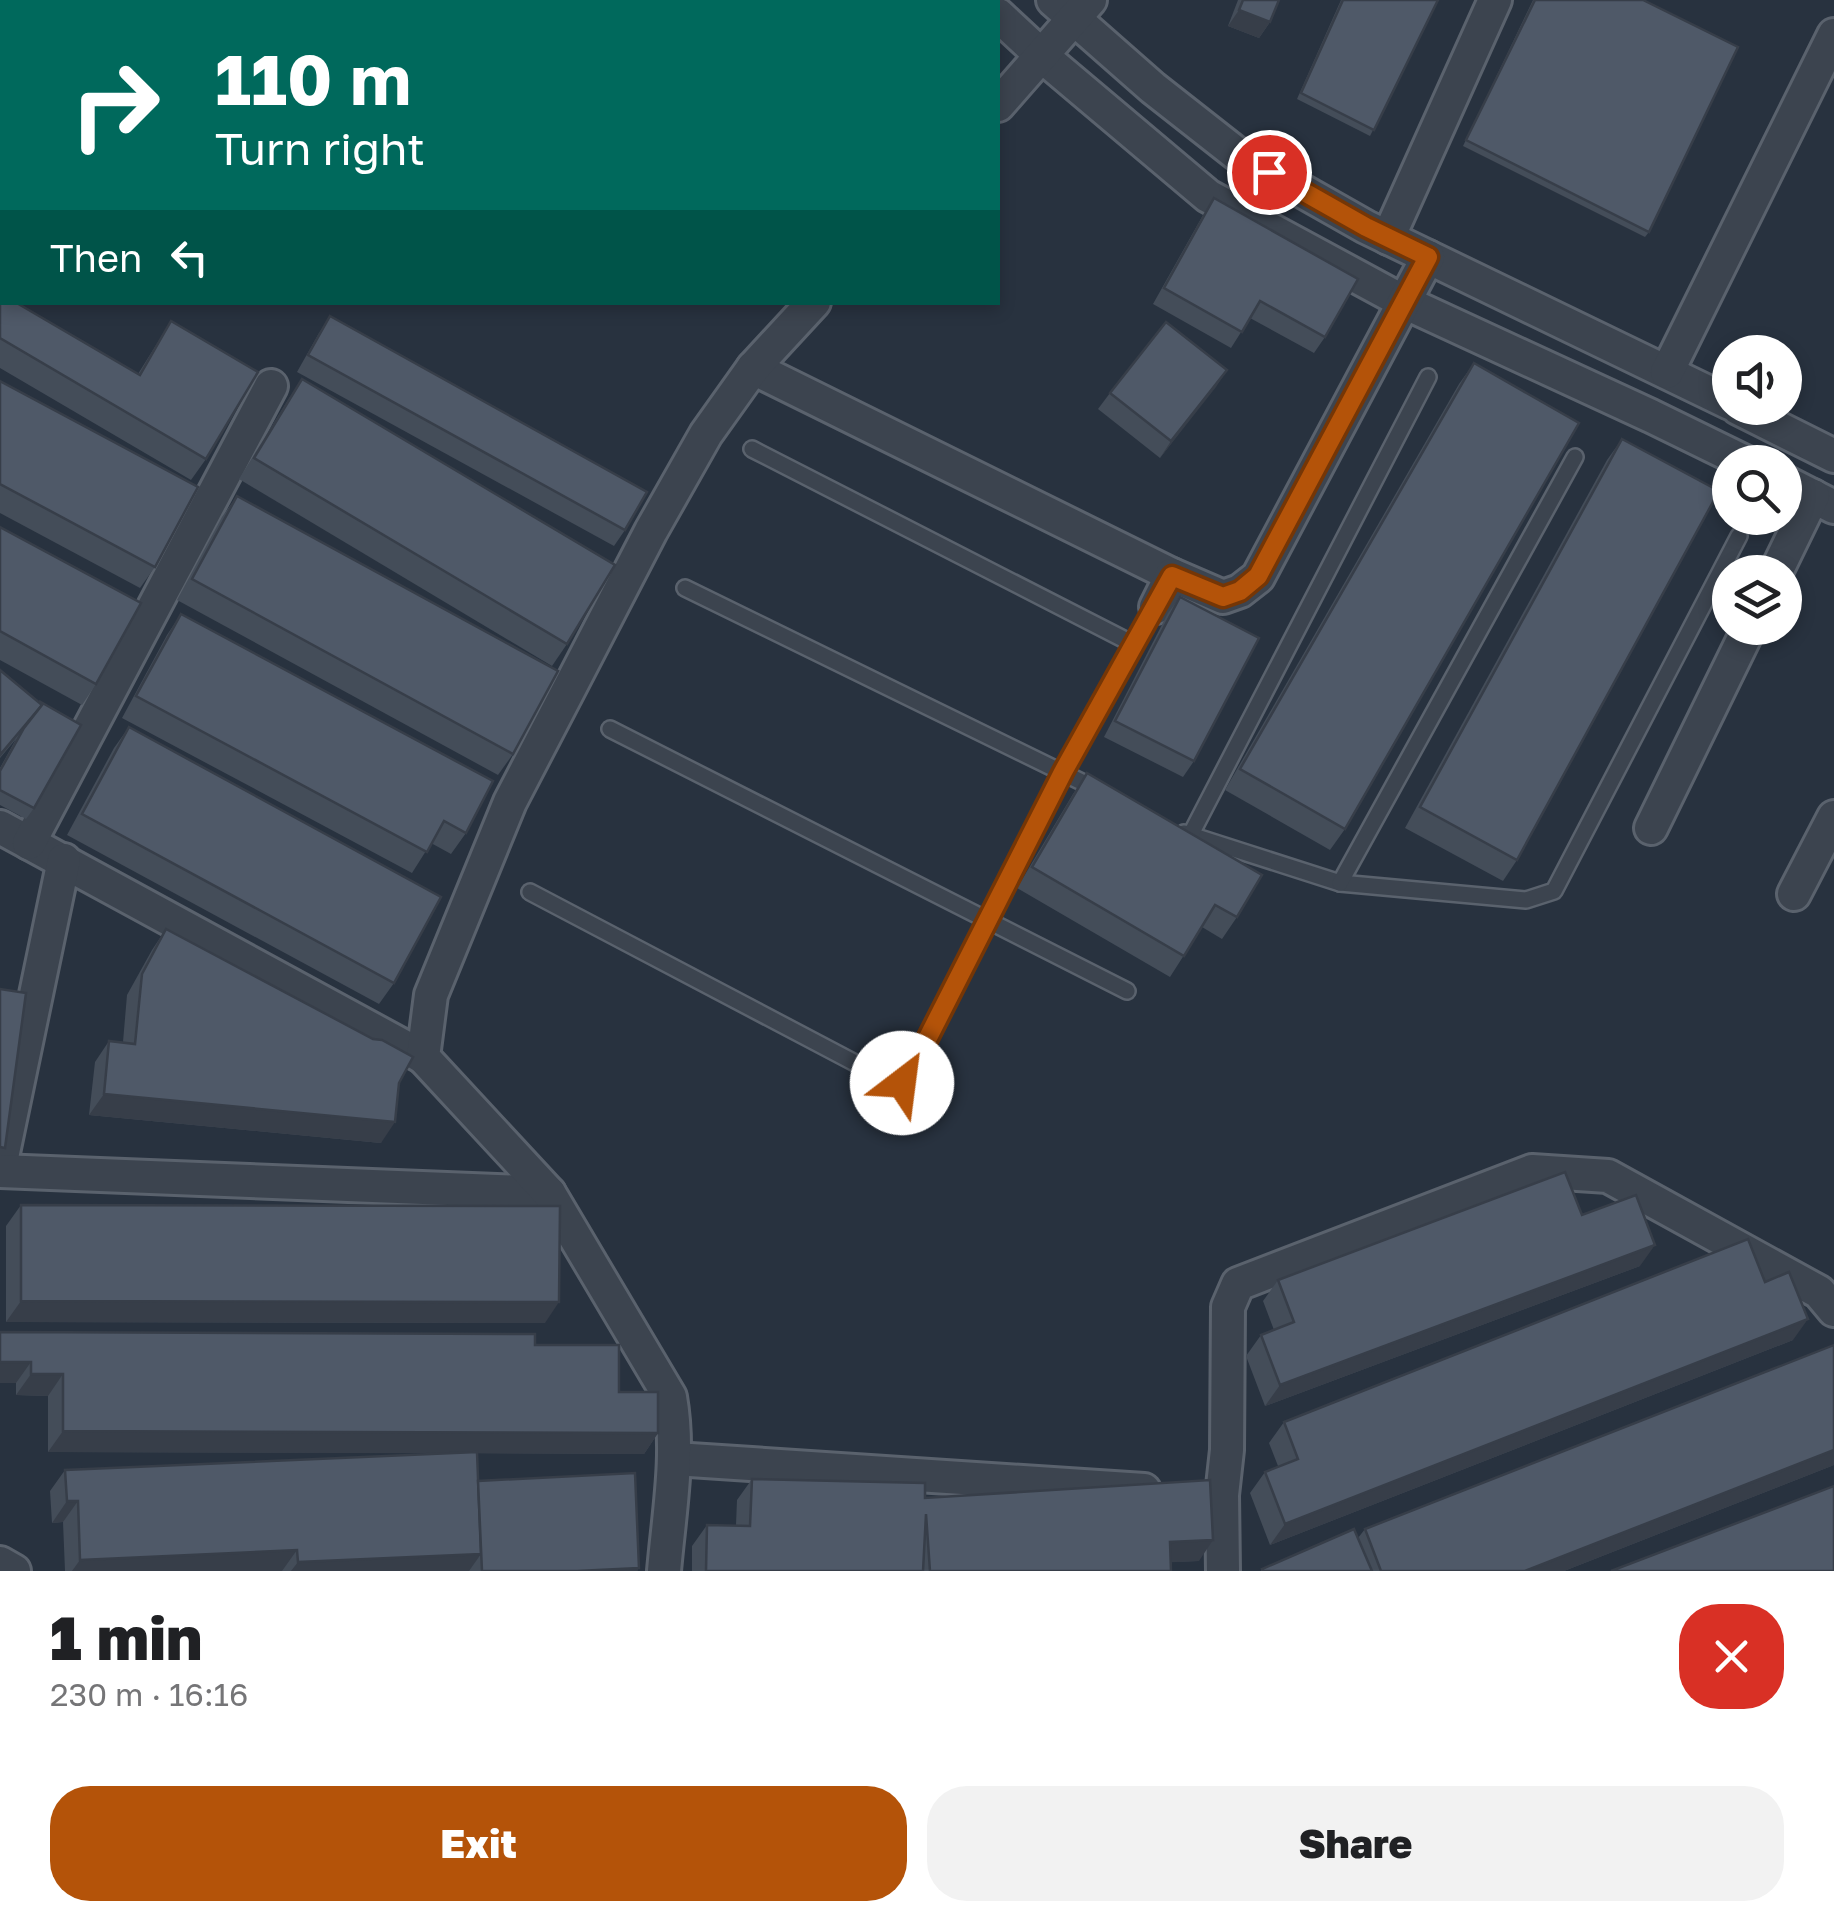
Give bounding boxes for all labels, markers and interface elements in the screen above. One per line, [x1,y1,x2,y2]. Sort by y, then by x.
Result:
text: 110 m [215,36,411,120]
icon: right [50,40,180,170]
text: Turn right [215,121,425,175]
pin [1227,130,1312,215]
icon: arrive [1242,145,1297,200]
icon: left [162,230,217,285]
text: Then [50,235,142,280]
map controls [1712,335,1802,645]
button: sound [1712,335,1802,425]
button: search [1712,445,1802,535]
button: layers [1712,555,1802,645]
position arrow [850,1031,954,1135]
text: 1 min [50,1601,202,1673]
button: close [1679,1604,1784,1709]
text: 230 m · 16:16 [50,1675,248,1713]
button: Exit [50,1786,907,1901]
button: Share [927,1786,1784,1901]

